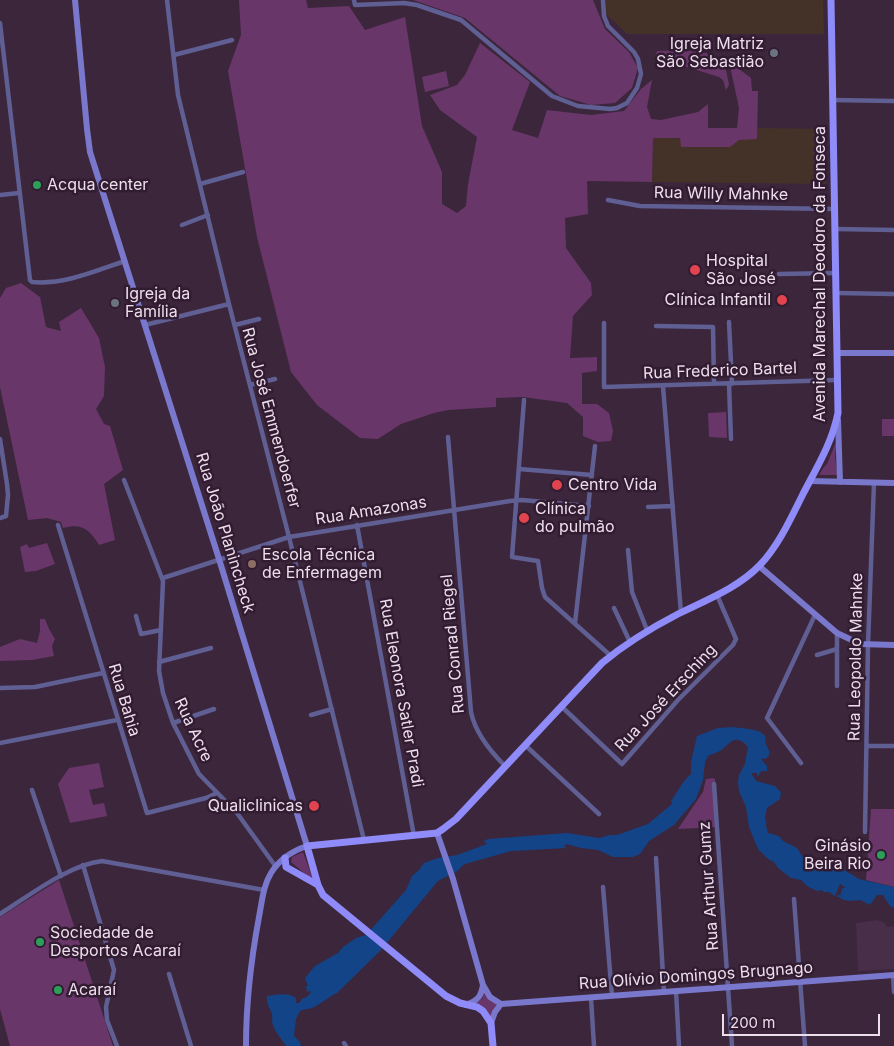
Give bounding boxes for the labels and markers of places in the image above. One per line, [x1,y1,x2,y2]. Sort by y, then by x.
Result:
place label: Igreja Matriz São Sebastião [656,34,764,72]
marker: Igreja Matriz São Sebastião [768,47,780,59]
place label: Acqua center [47,175,148,195]
marker: Acqua center [31,179,43,191]
place label: Hospital São José [706,251,776,289]
marker: Hospital São José [688,263,702,277]
place label: Igreja da Família [125,284,190,322]
place label: Clínica Infantil [665,290,771,310]
marker: Clínica Infantil [775,293,789,307]
marker: Igreja da Família [109,297,121,309]
place label: Centro Vida [568,475,657,495]
marker: Centro Vida [550,478,564,492]
place label: Clínica do pulmão [535,499,615,537]
marker: Clínica do pulmão [517,511,531,525]
place label: Escola Técnica de Enfermagem [262,545,382,583]
marker: Escola Técnica de Enfermagem [246,558,258,570]
place label: Qualiclinicas [208,796,303,816]
marker: Qualiclinicas [307,799,321,813]
place label: Ginásio Beira Rio [804,836,871,874]
marker: Ginásio Beira Rio [875,849,887,861]
place label: Sociedade de Desportos Acaraí [50,923,181,961]
marker: Sociedade de Desportos Acaraí [34,936,46,948]
place label: Acaraí [68,980,116,1000]
marker: Acaraí [52,984,64,996]

